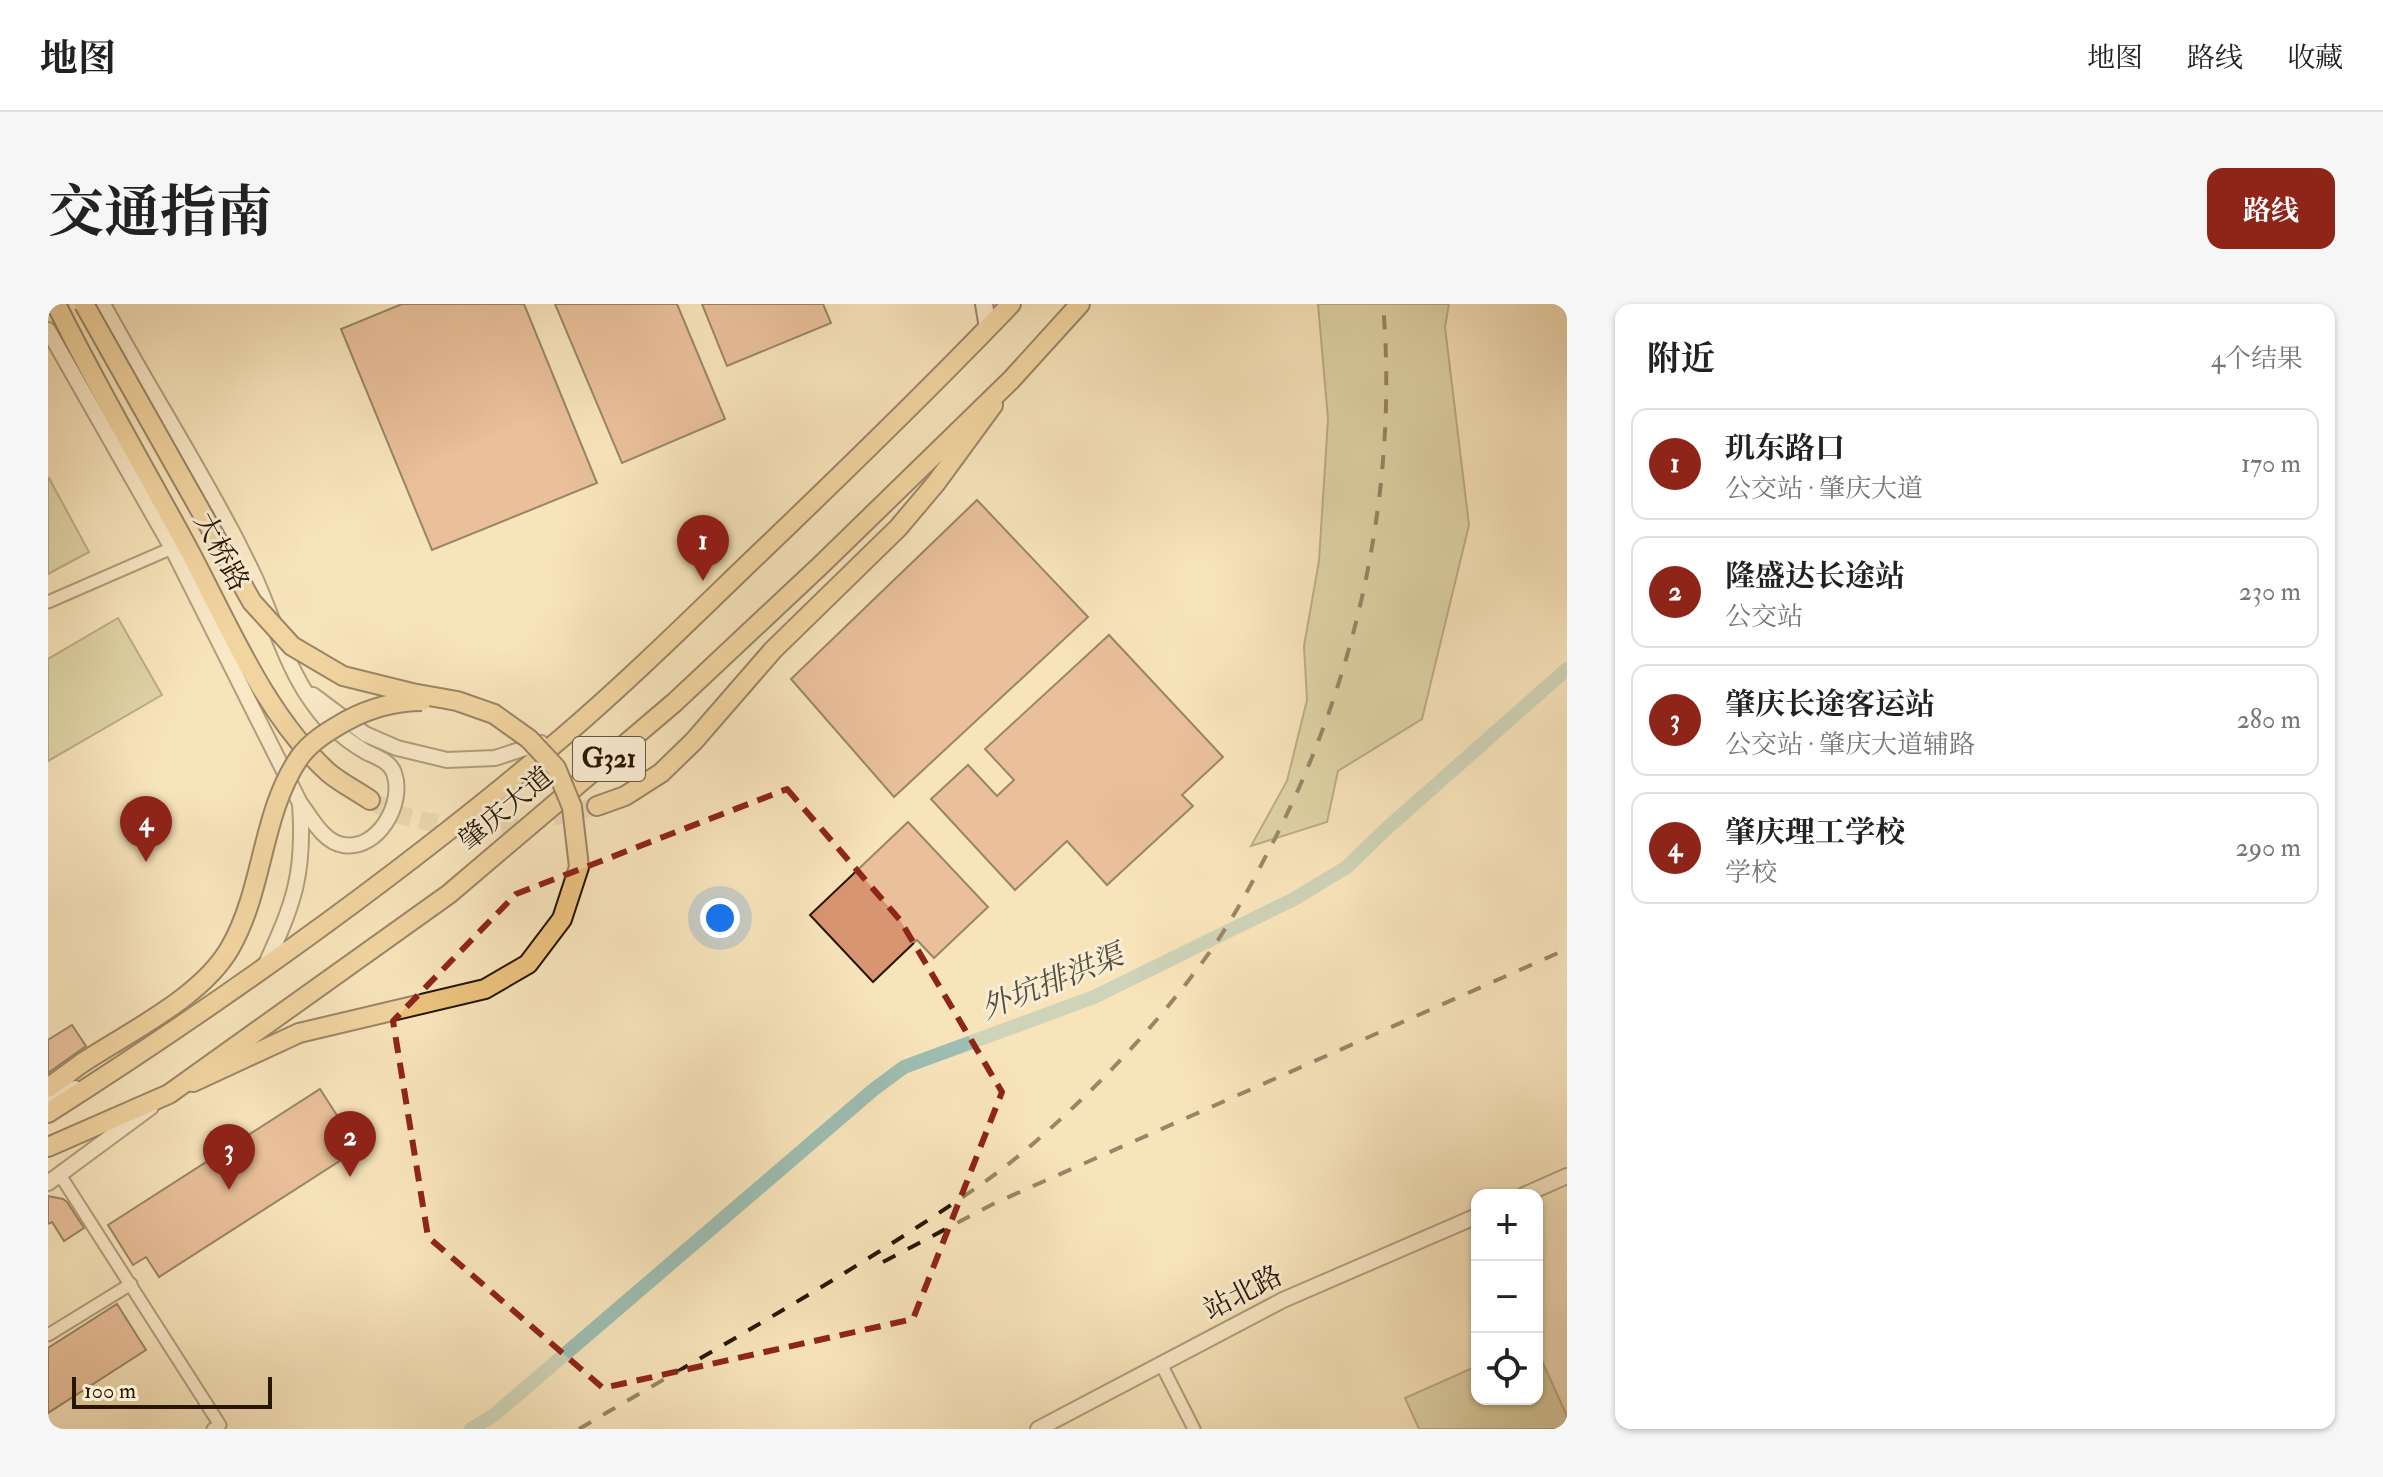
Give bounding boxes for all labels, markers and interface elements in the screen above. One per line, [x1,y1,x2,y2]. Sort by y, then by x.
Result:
text: 地图 [40,35,116,83]
text: 地图 [2087,41,2143,76]
text: 路线 [2187,41,2243,76]
text: 收藏 [2287,41,2343,76]
button: 路线 [2207,168,2335,249]
text: 交通指南 [48,178,272,249]
text: 附近 [1647,338,1715,381]
text: 4个结果 [2211,343,2303,375]
text: 玑东路口 [1725,430,1845,467]
text: 1 [1670,448,1680,480]
text: 170 m [2241,448,2301,480]
text: 公交站 · 肇庆大道 [1725,473,1923,505]
street label: 大桥路 [186,507,256,597]
pin: 1 [677,515,729,581]
text: 隆盛达长途站 [1725,558,1905,595]
text: 2 [1668,576,1682,608]
text: 230 m [2239,576,2301,608]
text: 公交站 [1725,601,1803,633]
text: 肇庆长途客运站 [1725,686,1935,723]
text: 3 [1670,704,1680,736]
text: 280 m [2237,704,2301,736]
text: 公交站 · 肇庆大道辅路 [1725,729,1975,761]
road number: G321 [573,737,645,781]
street label: 肇庆大道 [452,760,560,858]
pin: 4 [120,796,172,862]
text: 肇庆理工学校 [1725,814,1905,851]
text: 4 [1668,832,1682,864]
text: 290 m [2236,832,2301,864]
text: 学校 [1725,857,1777,889]
your location [700,898,740,938]
water label: 外坑排洪渠 [976,935,1132,1027]
pin: 2 [324,1111,376,1177]
pin: 3 [203,1124,255,1190]
map controls [1471,1189,1543,1405]
button: + [1471,1189,1543,1261]
street label: 站北路 [1198,1258,1288,1328]
button: − [1471,1261,1543,1333]
button: locate [1471,1333,1543,1405]
scale bar [72,1373,272,1409]
text: 100 m [84,1377,136,1405]

